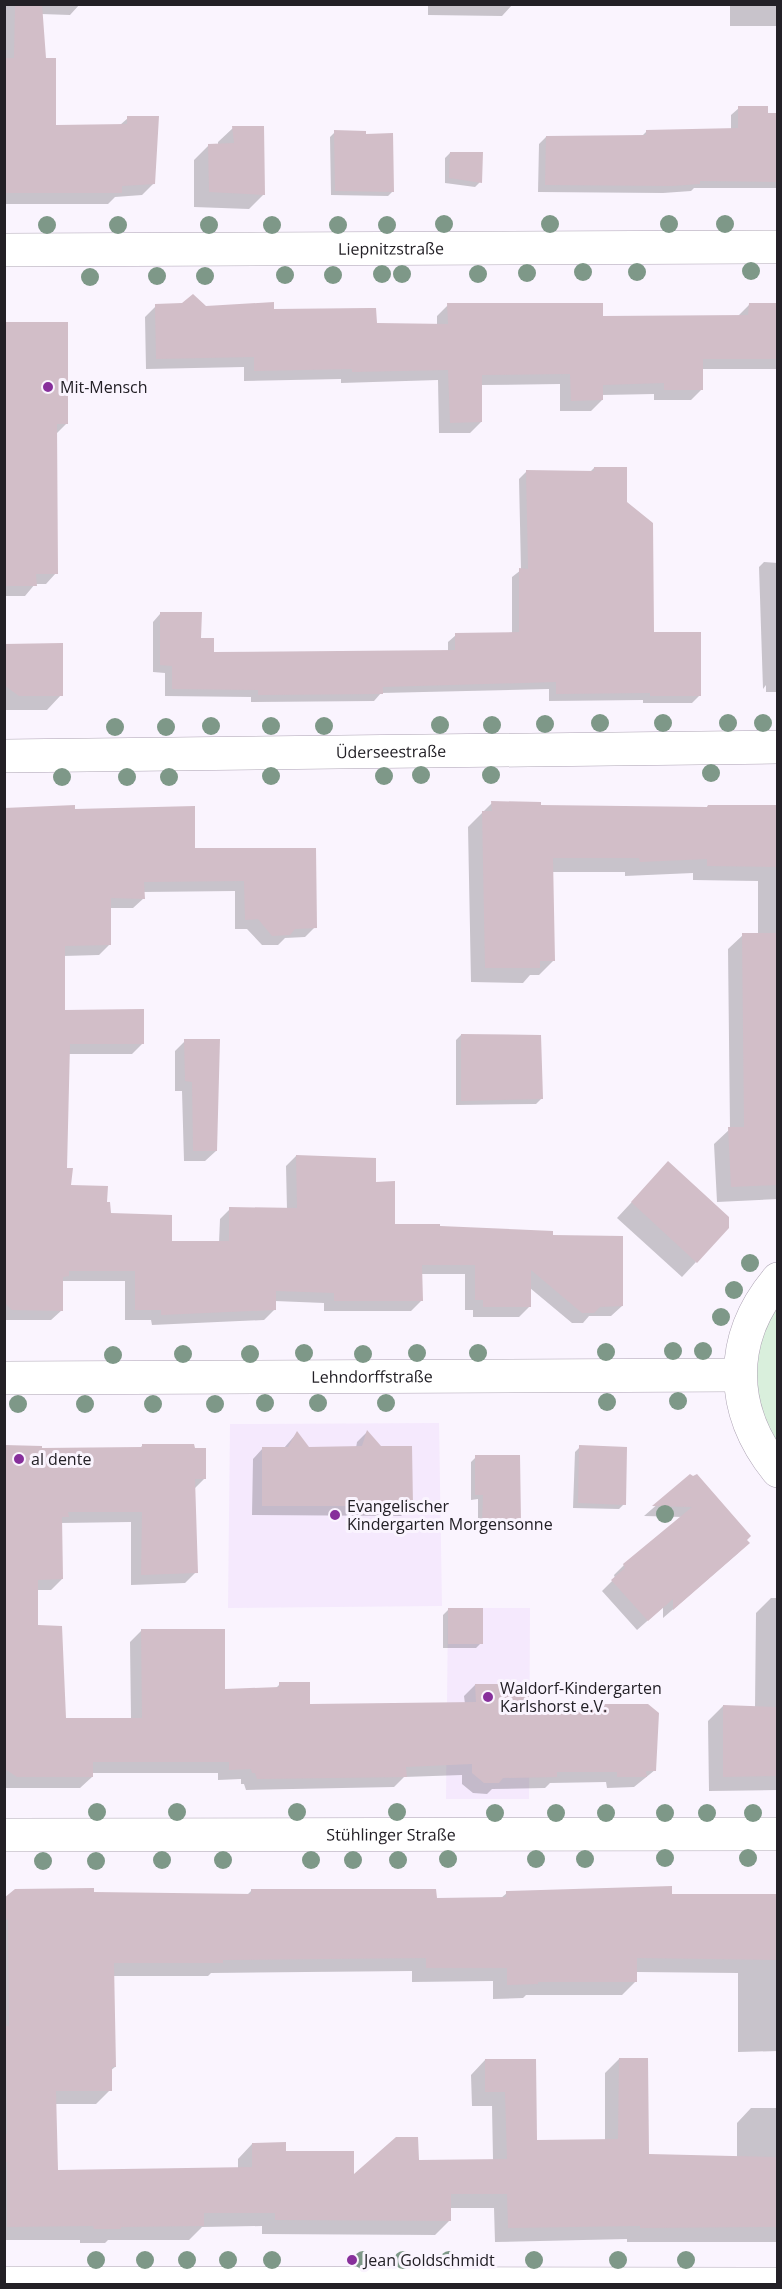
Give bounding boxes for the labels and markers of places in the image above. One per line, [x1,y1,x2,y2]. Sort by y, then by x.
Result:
place label: Mit-Mensch [60,376,148,398]
marker: Mit-Mensch [41,380,55,394]
place label: al dente [31,1448,91,1470]
marker: al dente [12,1452,26,1466]
place label: Evangelischer Kindergarten Morgensonne [347,1495,553,1535]
marker: Evangelischer Kindergarten Morgensonne [328,1508,342,1522]
place label: Waldorf-Kindergarten Karlshorst e.V. [500,1677,662,1717]
marker: Waldorf-Kindergarten Karlshorst e.V. [481,1690,495,1704]
place label: Jean Goldschmidt [362,2249,495,2271]
marker: Jean Goldschmidt [345,2253,359,2267]

